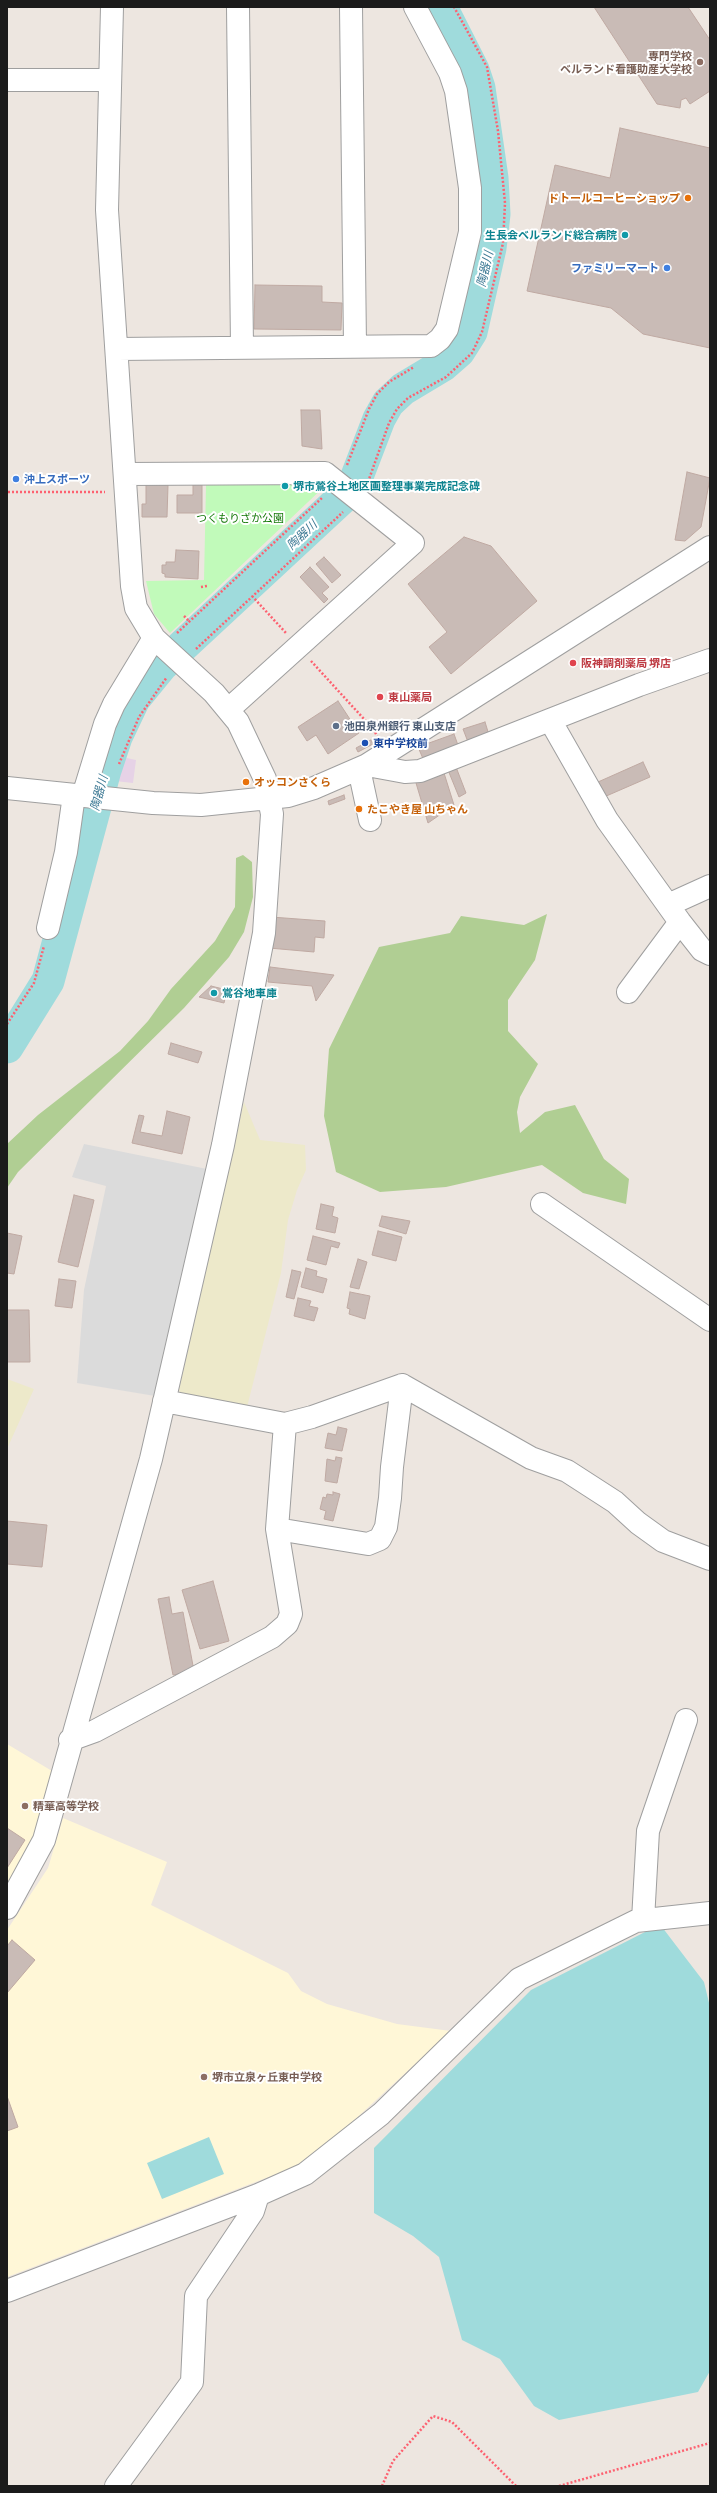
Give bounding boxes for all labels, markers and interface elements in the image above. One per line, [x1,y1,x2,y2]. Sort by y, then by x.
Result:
place label: 専門学校 ベルランド看護助産大学校 [560,49,692,75]
marker: 専門学校 ベルランド看護助産大学校 [695,57,705,67]
place label: ドトールコーヒーショップ [548,191,680,205]
marker: ドトールコーヒーショップ [683,193,693,203]
place label: 生長会ベルランド総合病院 [485,228,617,242]
marker: 生長会ベルランド総合病院 [620,230,630,240]
water label: 陶器川 [474,250,496,288]
place label: ファミリーマート [571,261,659,275]
marker: ファミリーマート [662,263,672,273]
place label: 沖上スポーツ [24,472,90,486]
marker: 沖上スポーツ [11,474,21,484]
place label: 堺市鶯谷土地区画整理事業完成記念碑 [293,479,480,493]
marker: 堺市鶯谷土地区画整理事業完成記念碑 [280,481,290,491]
park label: つくもりざか公園 [196,511,284,525]
water label: 陶器川 [284,517,320,553]
place label: 阪神調剤薬局 堺店 [581,656,671,670]
marker: 阪神調剤薬局 堺店 [568,658,578,668]
place label: 東山薬局 [388,690,432,704]
marker: 東山薬局 [375,692,385,702]
place label: 池田泉州銀行 東山支店 [344,719,456,733]
marker: 池田泉州銀行 東山支店 [331,721,341,731]
place label: 東中学校前 [373,736,428,750]
marker: 東中学校前 [360,738,370,748]
water label: 陶器川 [87,774,111,812]
place label: オッコンさくら [254,775,331,789]
marker: オッコンさくら [241,777,251,787]
place label: たこやき屋 山ちゃん [367,802,468,816]
marker: たこやき屋 山ちゃん [354,804,364,814]
place label: 鴬谷地車庫 [222,986,277,1000]
marker: 鴬谷地車庫 [209,988,219,998]
place label: 精華高等学校 [33,1799,99,1813]
marker: 精華高等学校 [20,1801,30,1811]
place label: 堺市立泉ヶ丘東中学校 [212,2070,322,2084]
marker: 堺市立泉ヶ丘東中学校 [199,2072,209,2082]

